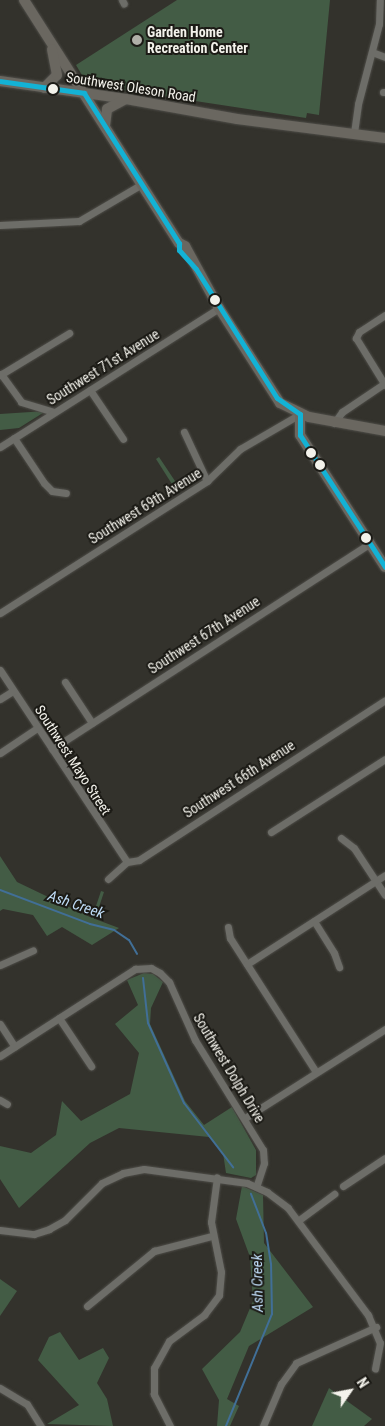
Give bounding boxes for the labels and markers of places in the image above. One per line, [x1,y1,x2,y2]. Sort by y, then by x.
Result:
place label: Garden Home Recreation Center [147,24,248,56]
marker: Garden Home Recreation Center [131,34,143,46]
unlabelled marker [48,84,58,94]
unlabelled marker [210,295,220,305]
unlabelled marker [306,448,316,458]
unlabelled marker [315,460,325,470]
unlabelled marker [361,533,371,543]

